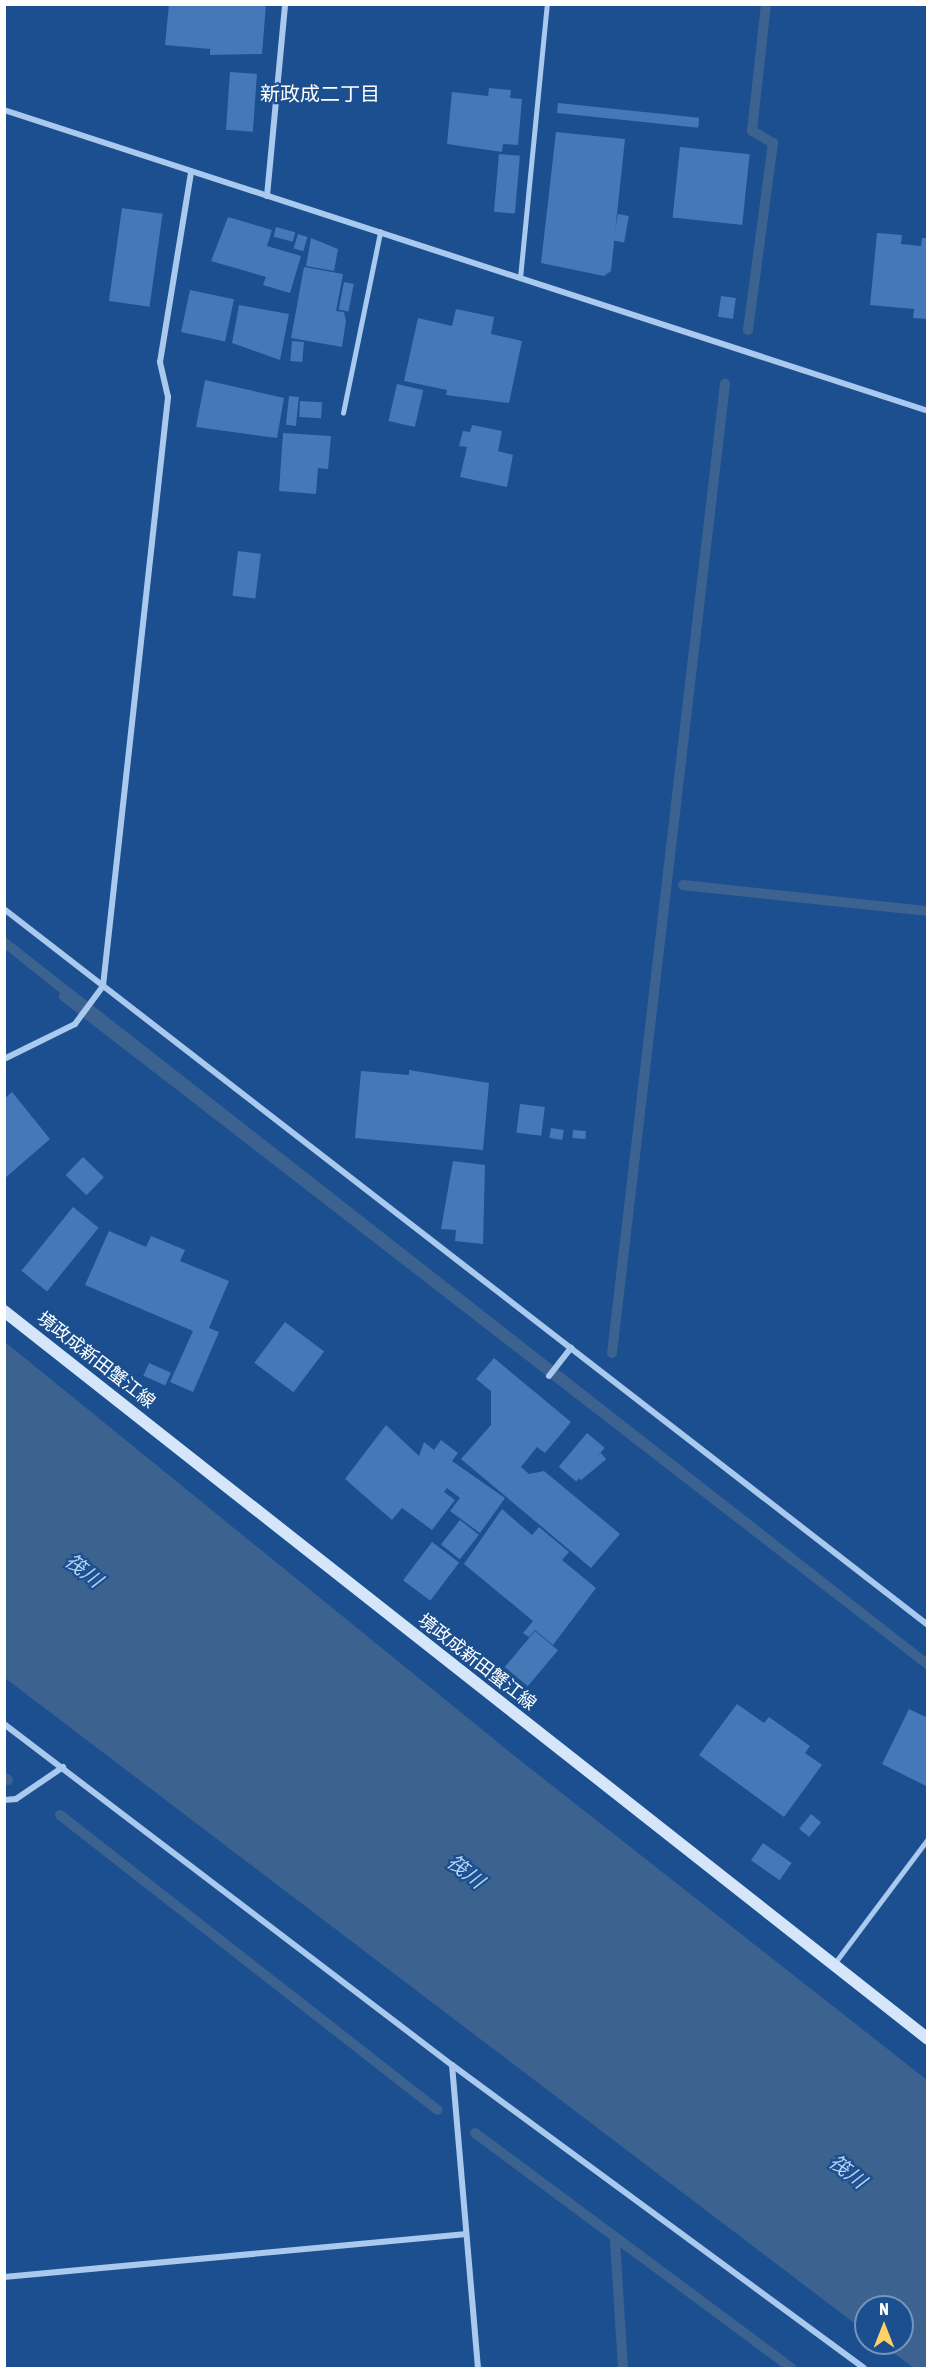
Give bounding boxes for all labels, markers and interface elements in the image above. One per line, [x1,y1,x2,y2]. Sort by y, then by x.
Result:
district label: 新政成二丁目 [260,81,380,105]
street label: 境政成新田蟹江線 [33,1307,159,1413]
water label: 筏川 [61,1548,107,1592]
street label: 境政成新田蟹江線 [414,1609,540,1715]
water label: 筏川 [443,1849,489,1893]
water label: 筏川 [825,2149,871,2193]
north arrow [854,2295,914,2355]
text: N [879,2300,889,2318]

